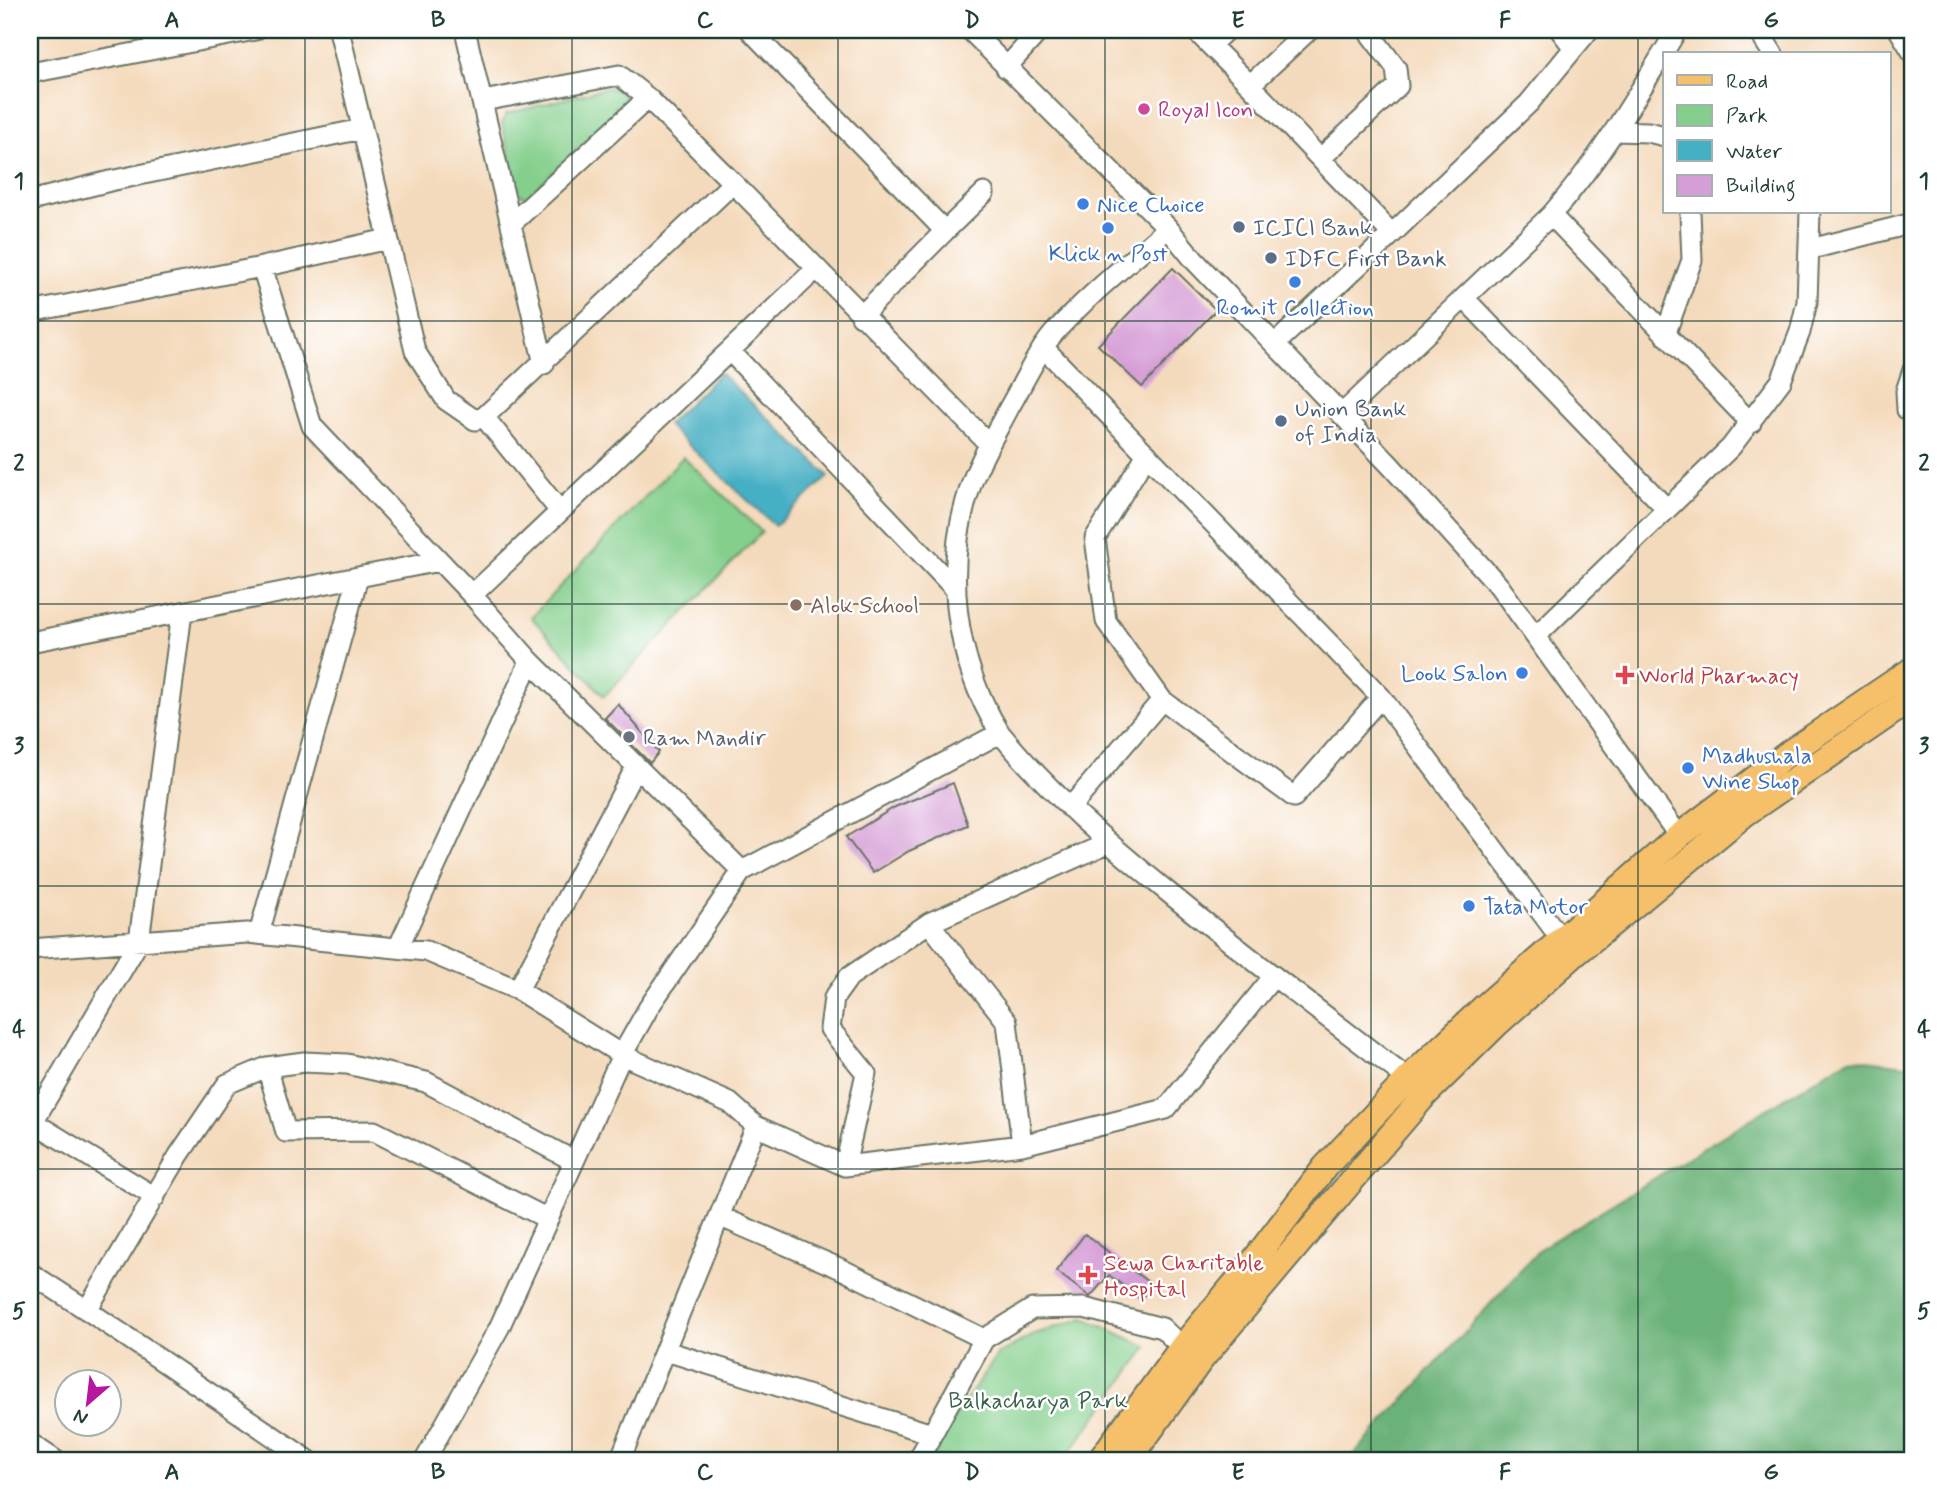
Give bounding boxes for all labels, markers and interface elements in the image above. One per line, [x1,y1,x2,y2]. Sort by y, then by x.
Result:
text: A [164,6,180,36]
text: B [431,6,446,36]
text: C [697,6,714,36]
text: D [964,6,980,36]
text: E [1231,6,1245,36]
text: F [1499,6,1511,36]
text: G [1763,6,1779,36]
legend [1663,52,1890,214]
text: Road [1726,68,1768,96]
place label: Royal Icon [1158,96,1253,126]
marker: Royal Icon [1136,101,1152,117]
text: Park [1726,102,1768,130]
text: Water [1726,138,1782,166]
text: 1 [14,167,24,197]
text: 1 [1919,167,1929,197]
text: Building [1726,172,1796,202]
place label: Nice Choice [1097,191,1205,221]
marker: Nice Choice [1075,196,1091,212]
place label: ICICI Bank [1253,214,1373,244]
marker: ICICI Bank [1231,219,1247,235]
marker: Klick n Post [1100,220,1116,236]
place label: Klick n Post [1048,240,1168,270]
place label: IDFC First Bank [1285,245,1447,275]
marker: IDFC First Bank [1263,250,1279,266]
marker: Romit Collection [1287,274,1303,290]
place label: Romit Collection [1216,294,1374,324]
place label: Union Bank of India [1295,395,1407,451]
marker: Union Bank of India [1273,413,1289,429]
text: 2 [13,449,25,479]
text: 2 [1918,449,1930,479]
place label: Alok School [810,592,919,622]
marker: Alok School [788,597,804,613]
place label: Look Salon [1401,660,1508,690]
place label: World Pharmacy [1639,662,1799,692]
marker: Look Salon [1514,665,1530,681]
marker: World Pharmacy [1617,667,1633,683]
place label: Ram Mandir [643,724,766,754]
marker: Ram Mandir [621,729,637,745]
text: 3 [14,732,25,762]
text: 3 [1919,732,1930,762]
place label: Madhushala Wine Shop [1702,742,1812,798]
marker: Madhushala Wine Shop [1680,760,1696,776]
place label: Tata Motor [1483,893,1588,923]
marker: Tata Motor [1461,898,1477,914]
text: 4 [12,1015,26,1045]
text: 4 [1917,1015,1931,1045]
place label: Sewa Charitable Hospital [1104,1249,1264,1305]
marker: Sewa Charitable Hospital [1078,1265,1098,1285]
text: 5 [12,1297,26,1327]
text: 5 [1917,1297,1931,1327]
north arrow [52,1368,122,1438]
park label: Balkacharya Park [948,1387,1128,1417]
text: N [69,1403,92,1431]
text: A [164,1458,180,1488]
text: B [431,1458,446,1488]
text: C [697,1458,714,1488]
text: D [964,1458,980,1488]
text: E [1231,1458,1245,1488]
text: F [1499,1458,1511,1488]
text: G [1763,1458,1779,1488]

